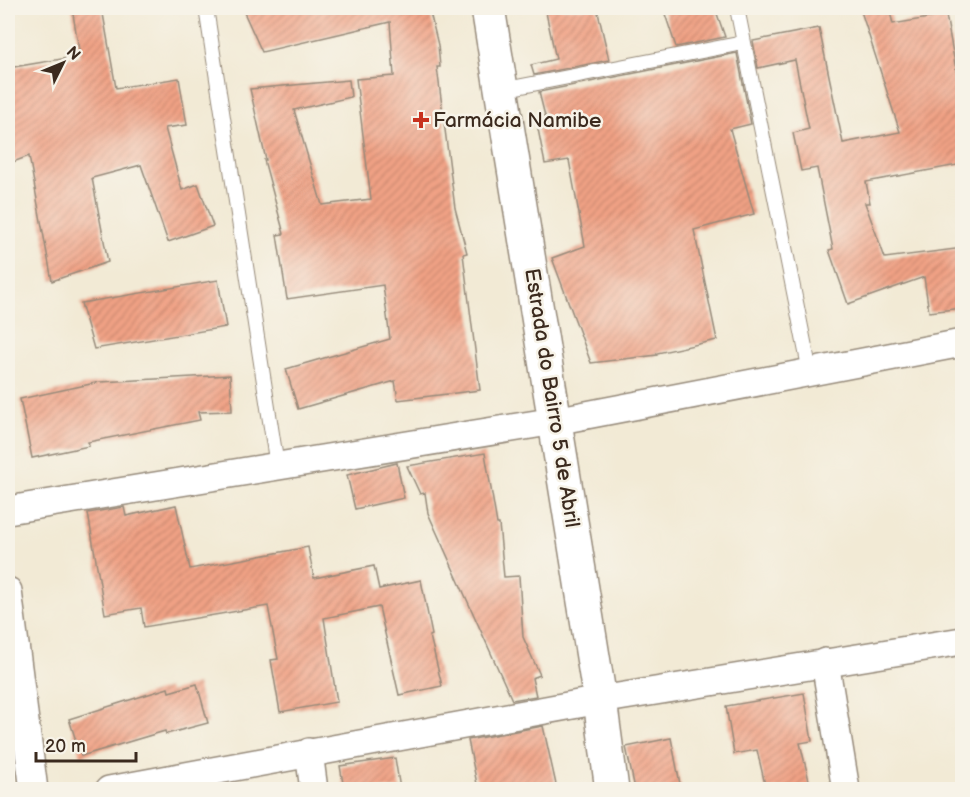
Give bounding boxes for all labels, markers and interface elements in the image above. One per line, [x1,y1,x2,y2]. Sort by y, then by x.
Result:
north arrow [33,33,93,93]
text: N [62,43,84,65]
place label: Farmácia Namibe [433,108,601,133]
marker: Farmácia Namibe [414,113,428,127]
street label: Estrada do Bairro 5 de Abril [519,267,585,529]
scale bar [36,725,136,763]
text: 20 m [45,736,86,757]

